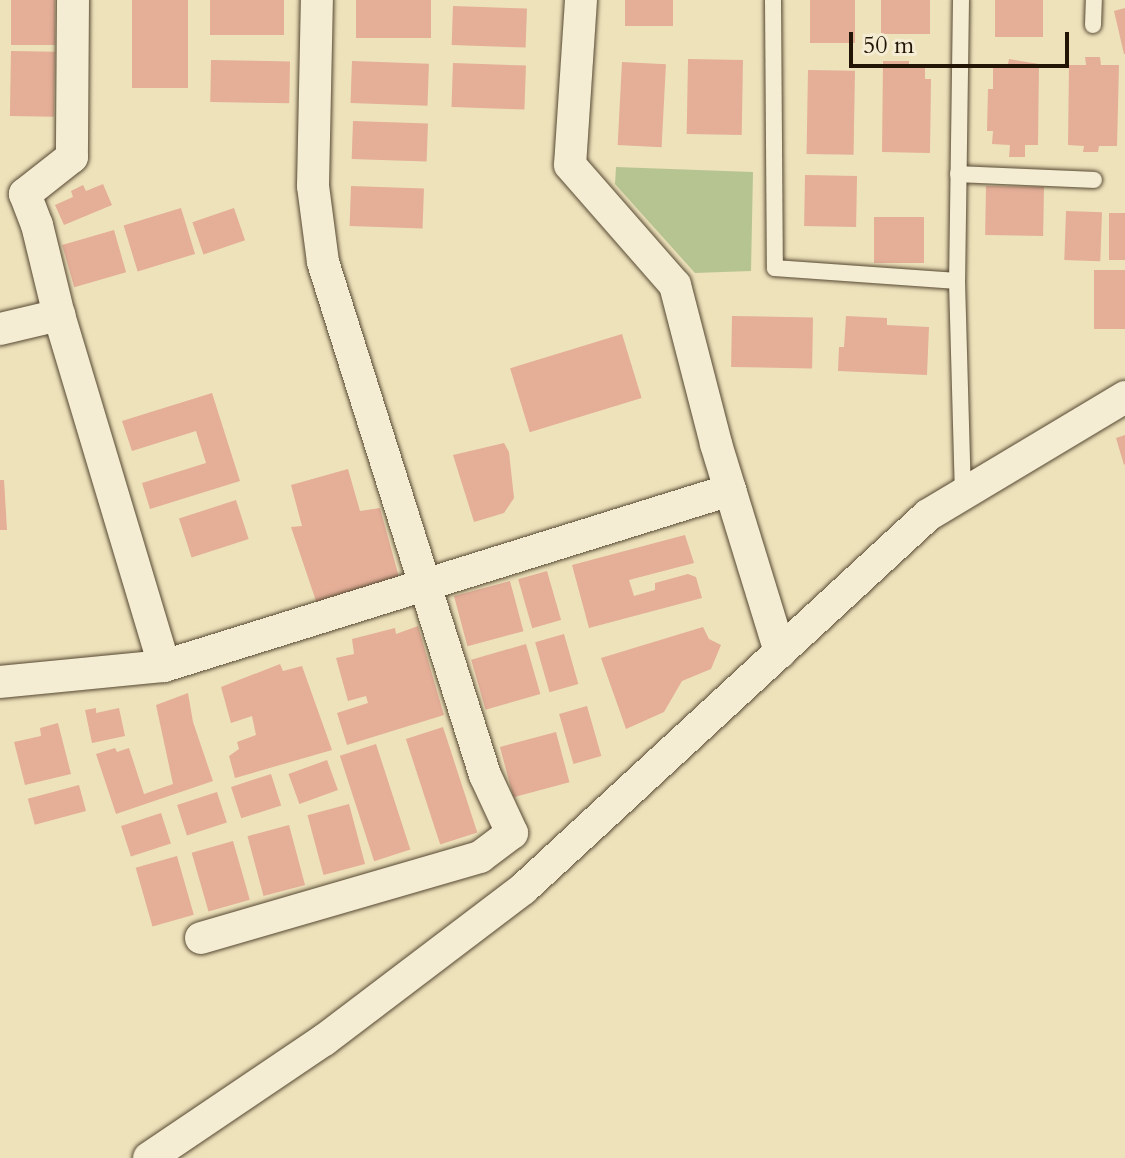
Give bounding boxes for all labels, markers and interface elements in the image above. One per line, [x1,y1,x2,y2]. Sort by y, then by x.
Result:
scale bar [853,16,1073,66]
text: 50 m [863,29,914,62]

